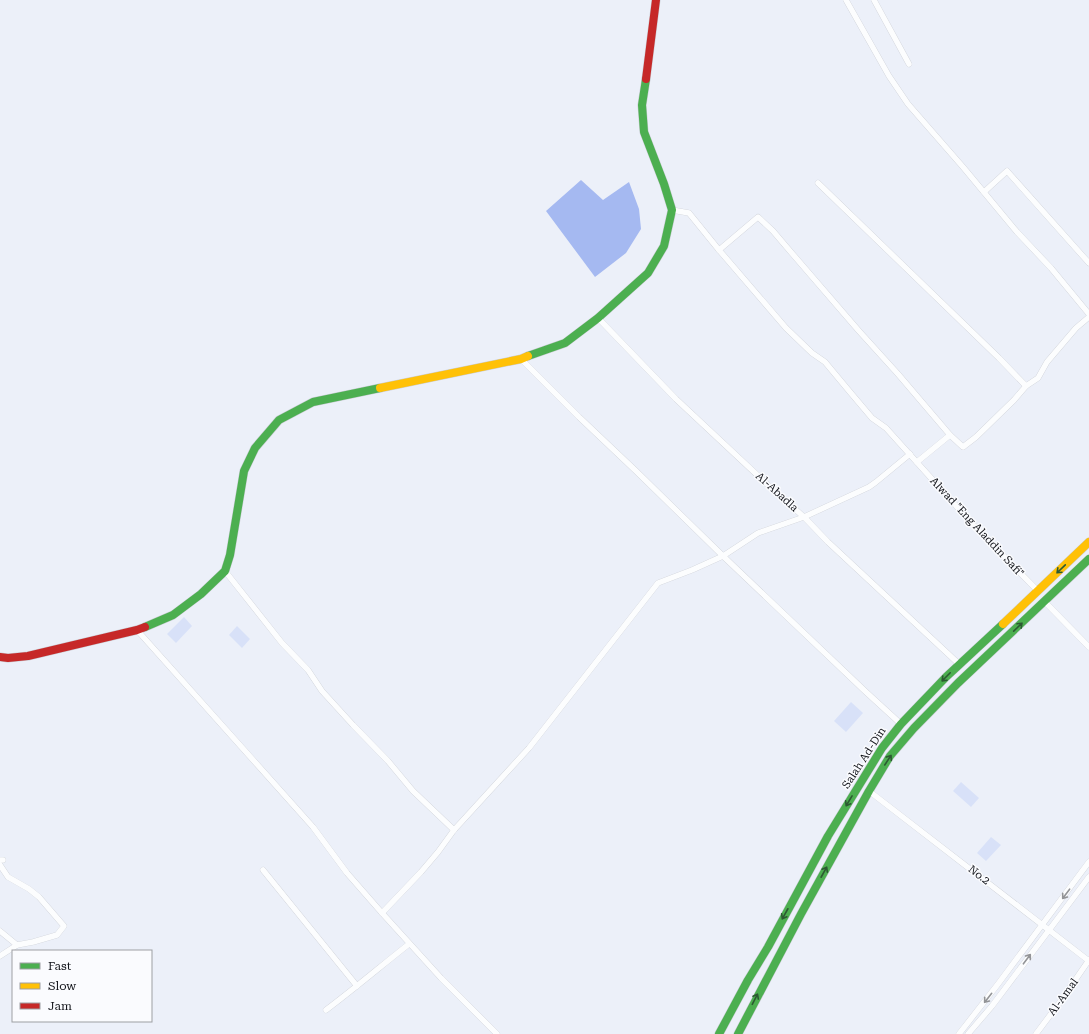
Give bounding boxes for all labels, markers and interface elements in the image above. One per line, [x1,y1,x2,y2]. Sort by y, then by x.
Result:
street label: Al-Abadla [753,470,801,515]
street label: Alwad "Eng Aladdin Safi" [927,474,1027,580]
one-way arrow [1056,564,1066,573]
one-way arrow [1013,622,1023,632]
one-way arrow [941,672,951,682]
street label: Salah Ad-Din [839,725,889,791]
one-way arrow [884,754,892,765]
one-way arrow [845,795,853,807]
street label: No.2 [966,863,992,887]
one-way arrow [820,867,828,879]
one-way arrow [1061,888,1070,899]
one-way arrow [781,908,789,920]
legend [12,950,152,1022]
one-way arrow [1023,954,1031,965]
text: Fast [48,959,72,973]
street label: Al-Amal [1045,975,1081,1018]
text: Slow [48,979,76,993]
one-way arrow [983,992,992,1003]
one-way arrow [752,994,760,1006]
text: Jam [48,999,72,1013]

